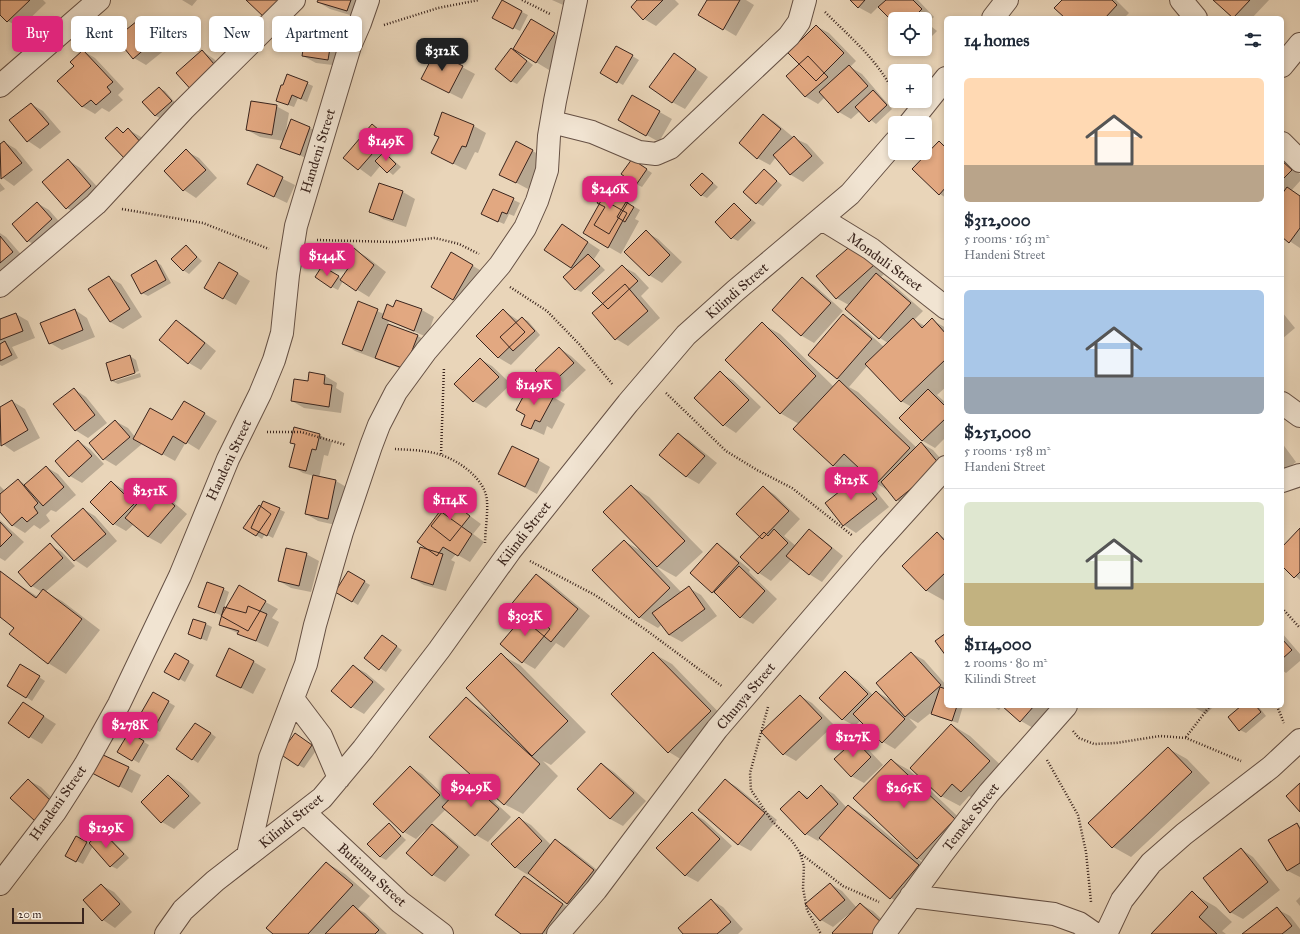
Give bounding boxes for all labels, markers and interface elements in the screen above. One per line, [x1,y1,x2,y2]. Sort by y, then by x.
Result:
map controls [888,12,932,160]
button: locate [888,12,932,56]
chip: Buy [12,16,63,52]
chip: Rent [71,16,127,52]
chip: Filters [135,16,201,52]
chip: New [209,16,264,52]
chip: Apartment [272,16,362,52]
icon: filters [1242,29,1264,51]
text: 14 homes [964,30,1029,51]
pin: $312K [414,38,470,72]
text: $312K [425,43,459,59]
button: + [888,64,932,108]
icon: home [1078,104,1150,176]
street label: Handeni Street [297,107,339,195]
button: − [888,116,932,160]
pin: $149K [358,128,414,162]
text: $149K [368,133,404,149]
pin: $246K [582,176,638,210]
text: $246K [591,181,629,197]
text: $312,000 [964,210,1031,231]
street label: Monduli Street [844,229,926,295]
text: 5 rooms · 163 m² [964,231,1049,247]
pin: $144K [299,243,355,277]
text: Handeni Street [964,247,1045,263]
text: $144K [309,248,345,264]
street label: Kilindi Street [702,259,772,323]
icon: home [1078,316,1150,388]
pin: $149K [506,372,562,406]
text: $149K [516,377,552,393]
street label: Handeni Street [203,417,255,503]
text: $251,000 [964,422,1031,443]
text: 5 rooms · 158 m² [964,443,1051,459]
text: Handeni Street [964,459,1045,475]
pin: $125K [823,467,879,501]
text: $125K [834,472,868,488]
pin: $251K [122,478,178,512]
text: $251K [133,483,167,499]
pin: $114K [422,487,478,521]
text: $114K [433,492,467,508]
street label: Kilindi Street [493,498,555,570]
icon: home [1078,528,1150,600]
pin: $303K [497,603,553,637]
text: $303K [508,608,543,624]
text: $114,000 [964,634,1032,655]
text: 2 rooms · 80 m² [964,655,1047,671]
street label: Chunya Street [713,659,779,733]
text: Kilindi Street [964,671,1036,687]
pin: $278K [102,712,158,746]
text: $278K [112,717,148,733]
pin: $127K [825,724,881,758]
text: $127K [835,729,871,745]
street label: Handeni Street [26,762,90,844]
pin: $94.9K [438,774,504,808]
pin: $265K [876,775,932,809]
text: $94.9K [450,779,492,795]
text: $265K [886,780,922,796]
street label: Temeke Street [939,780,1003,854]
street label: Kilindi Street [255,790,327,852]
pin: $129K [78,815,134,849]
text: $129K [88,820,124,836]
street label: Butiama Street [334,840,410,910]
scale bar [12,906,84,925]
text: 20 m [18,908,41,921]

